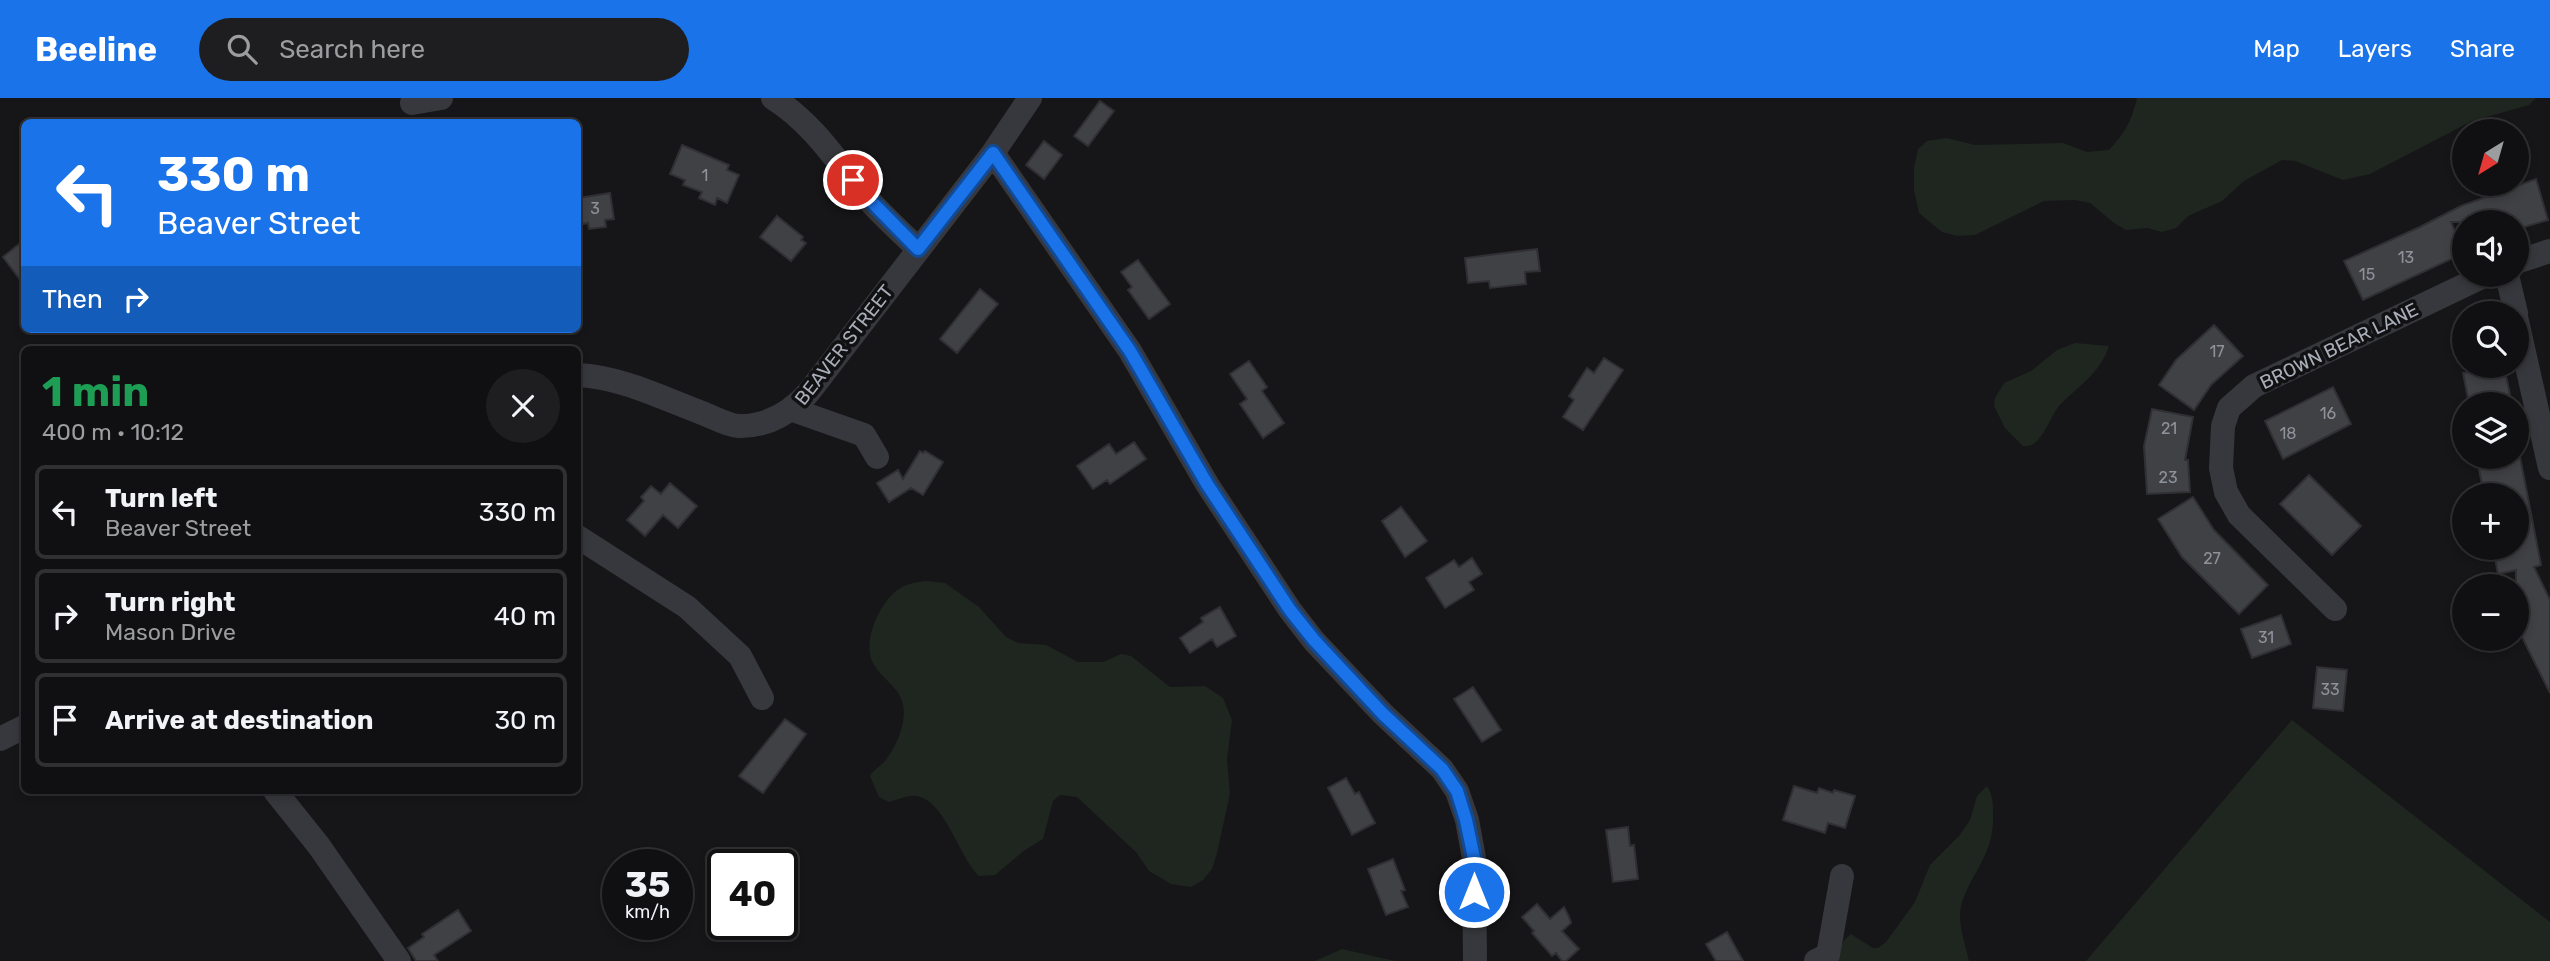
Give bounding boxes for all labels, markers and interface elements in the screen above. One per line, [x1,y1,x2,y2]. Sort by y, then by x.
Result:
search box [199,18,689,81]
text: Beeline [35,30,157,69]
icon: search [223,30,261,68]
text: Search here [279,34,425,65]
text: Map [2253,35,2300,63]
text: Layers [2338,35,2412,63]
text: Share [2450,35,2515,63]
north arrow [2452,119,2529,196]
map controls [2452,119,2529,651]
text: 330 m [157,145,310,203]
icon: left [42,147,133,238]
pin [823,150,883,210]
icon: arrive [834,161,872,199]
house number: 1 [702,166,708,185]
house number: 3 [590,199,600,218]
text: Beaver Street [157,204,360,242]
button: sound [2452,210,2529,287]
house number: 13 [2398,248,2414,267]
house number: 15 [2359,265,2375,284]
icon: right [117,280,155,318]
street label: BEAVER STREET [790,280,898,410]
text: Then [42,284,103,315]
street label: BROWN BEAR LANE [2256,298,2422,394]
button: search [2452,301,2529,378]
house number: 17 [2209,342,2225,361]
text: 1 min [42,367,149,417]
button: close [486,369,560,443]
button: layers [2452,392,2529,469]
house number: 16 [2320,404,2337,423]
text: 400 m · 10:12 [42,418,184,446]
house number: 21 [2161,419,2177,438]
house number: 18 [2279,424,2297,443]
house number: 23 [2158,468,2178,487]
text: Turn left [105,483,217,514]
button: + [2452,483,2529,560]
icon: left [46,493,84,531]
text: 330 m [479,497,556,528]
text: Beaver Street [105,514,251,542]
house number: 27 [2203,549,2221,568]
button: − [2452,574,2529,651]
text: Turn right [105,587,235,618]
icon: right [46,597,84,635]
text: 40 m [494,601,556,632]
text: Mason Drive [105,618,236,646]
house number: 31 [2258,628,2274,647]
house number: 33 [2320,680,2340,699]
icon: arrive [46,701,84,739]
text: Arrive at destination [105,705,373,736]
text: 30 m [494,705,556,736]
speed limit sign: 40 [707,849,798,940]
position arrow [1437,855,1511,929]
text: 35 [625,864,670,906]
text: km/h [625,901,670,923]

